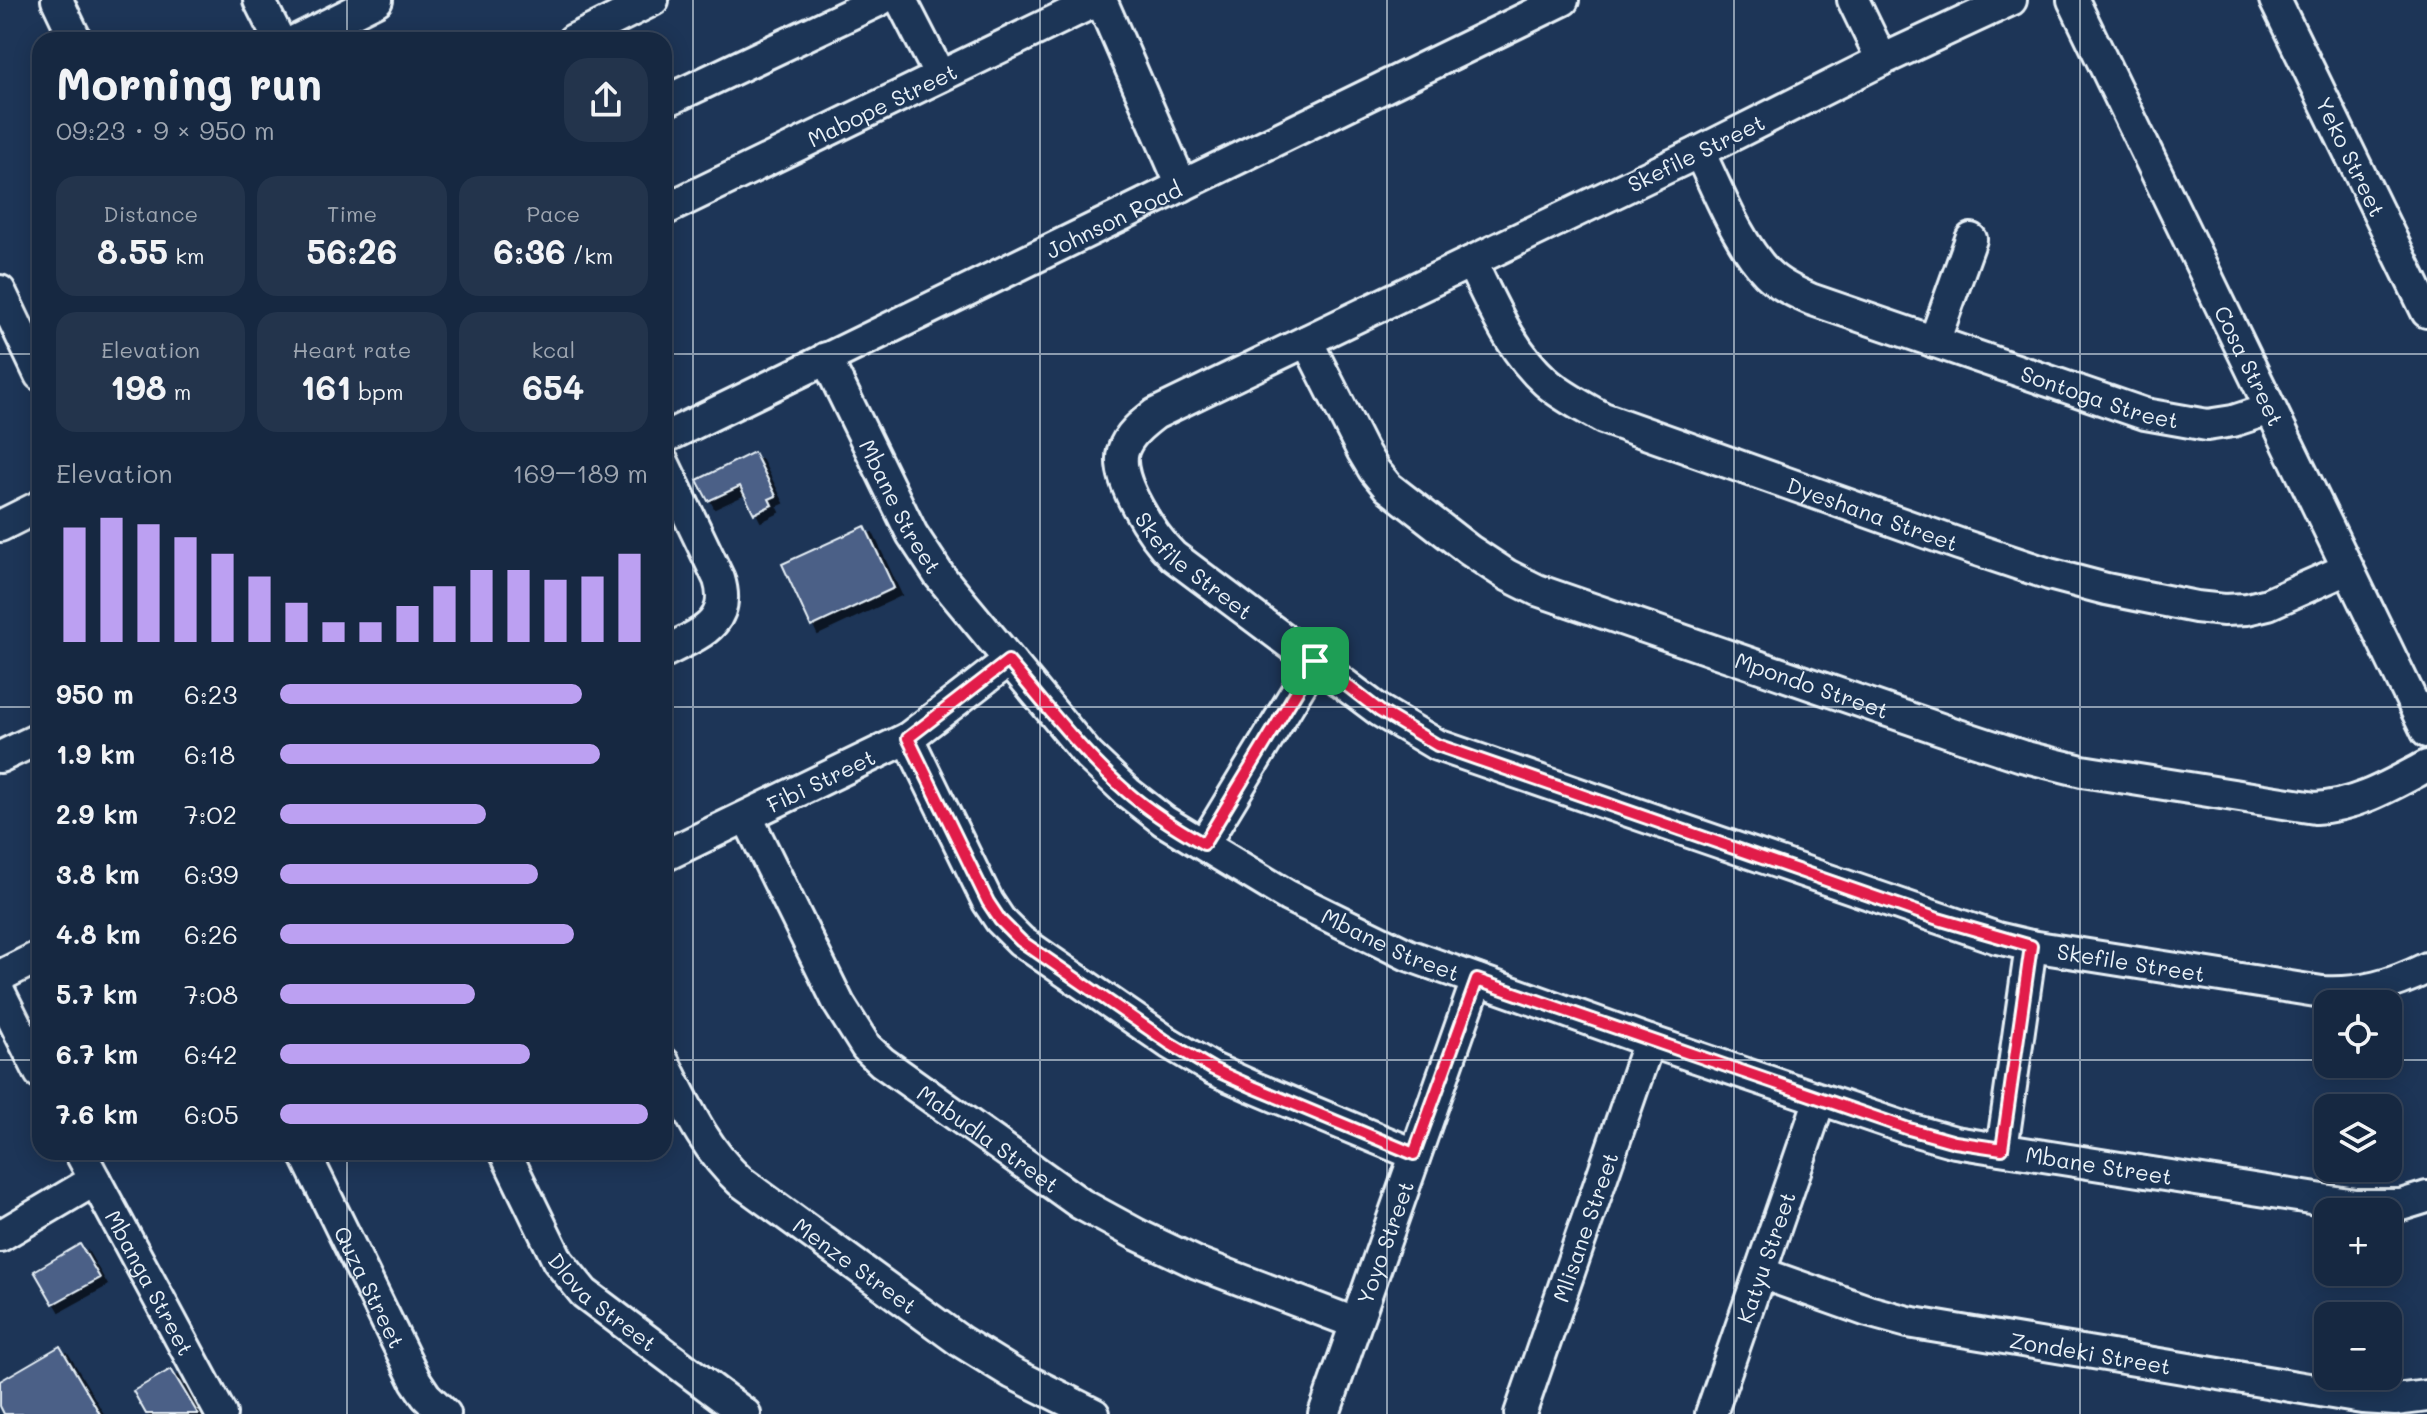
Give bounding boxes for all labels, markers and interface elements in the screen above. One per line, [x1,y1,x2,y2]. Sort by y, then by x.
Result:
text: Morning run [56,54,322,111]
street label: Mabope Street [802,56,961,153]
button: share [564,58,648,142]
street label: Yeko Street [2310,92,2393,221]
street label: Skefile Street [1623,107,1769,199]
text: 09:23 · 9 × 950 m [56,113,275,147]
street label: Johnson Road [1041,174,1186,264]
text: Distance [103,199,198,228]
text: Time [327,199,377,228]
text: Pace [526,199,580,228]
text: 8.55 [97,228,168,273]
text: 56:26 [307,228,397,273]
text: 6:36 [493,228,566,273]
text: km [168,241,204,270]
text: /km [566,241,613,270]
street label: Cosa Street [2208,301,2291,430]
text: Elevation [101,335,200,364]
text: Heart rate [293,335,411,364]
text: kcal [531,335,575,364]
street label: Sontoga Street [2017,358,2181,434]
text: 198 [110,364,167,409]
text: 161 [301,364,351,409]
text: 654 [522,364,584,409]
text: m [167,377,191,406]
text: bpm [351,377,403,406]
street label: Mbane Street [853,434,948,579]
text: Elevation [56,456,173,490]
text: 169–189 m [512,456,648,490]
street label: Dyeshana Street [1783,470,1962,557]
street label: Skefile Street [1129,506,1259,625]
pin [1281,627,1349,695]
icon: arrive [1293,639,1337,683]
street label: Mpondo Street [1731,645,1893,725]
text: 950 m [56,677,134,711]
text: 6:23 [184,677,237,711]
text: 1.9 km [56,737,135,771]
text: 6:18 [184,737,235,771]
street label: Fibi Street [762,742,880,819]
text: 2.9 km [56,797,138,831]
text: 7:02 [184,797,237,831]
text: 3.8 km [56,857,140,891]
text: 6:39 [184,857,238,891]
street label: Mbane Street [1317,900,1464,987]
text: 4.8 km [56,917,141,951]
text: 6:26 [184,917,238,951]
street label: Skefile Street [2055,936,2207,988]
text: 5.7 km [56,977,138,1011]
text: 7:08 [184,977,238,1011]
map controls [2314,990,2402,1390]
button: locate [2314,990,2402,1078]
text: 6.7 km [56,1037,138,1071]
text: 6:42 [184,1037,238,1071]
street label: Mabudla Street [912,1078,1065,1199]
button: layers [2314,1094,2402,1182]
text: 7.6 km [56,1097,138,1131]
text: 6:05 [184,1097,239,1131]
street label: Mbane Street [2024,1139,2174,1191]
street label: Mlisane Street [1545,1148,1624,1306]
street label: Yoyo Street [1349,1177,1420,1308]
street label: Katyu Street [1729,1187,1801,1327]
button: + [2314,1198,2402,1286]
street label: Mbanga Street [99,1205,201,1360]
street label: Menze Street [788,1210,923,1320]
street label: Quza Street [328,1221,412,1353]
street label: Dlova Street [542,1246,663,1357]
button: − [2314,1302,2402,1390]
street label: Zondeki Street [2008,1325,2173,1380]

